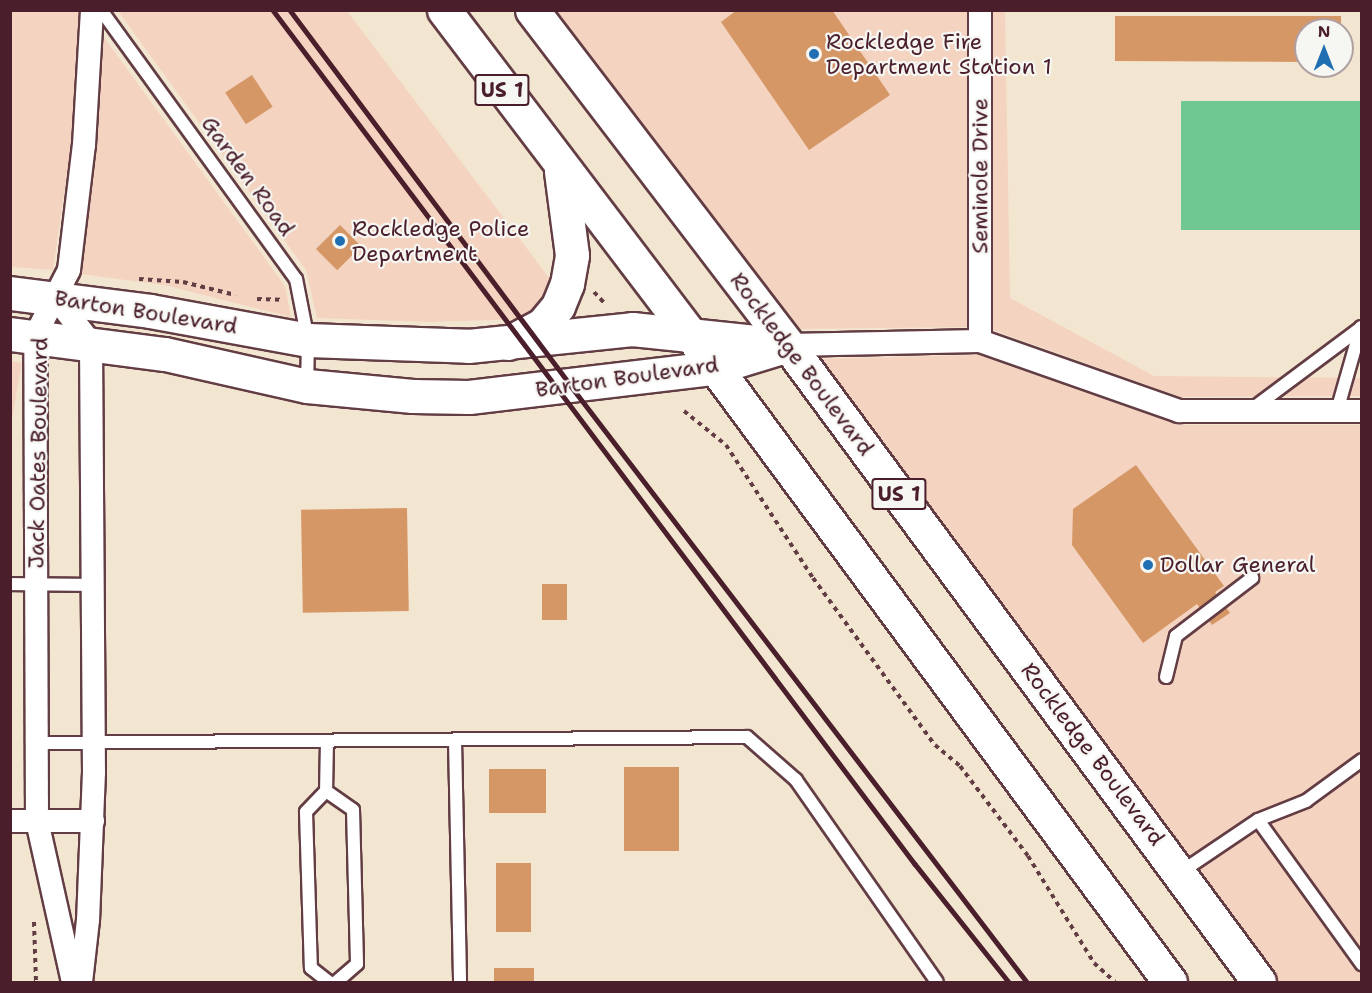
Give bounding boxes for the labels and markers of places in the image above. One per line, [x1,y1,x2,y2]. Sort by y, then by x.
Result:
place label: Rockledge Fire Department Station 1 [826,28,1052,80]
marker: Rockledge Fire Department Station 1 [807,47,821,61]
place label: Rockledge Police Department [352,215,529,266]
marker: Rockledge Police Department [333,234,347,248]
place label: Dollar General [1160,552,1315,578]
marker: Dollar General [1141,558,1155,572]

